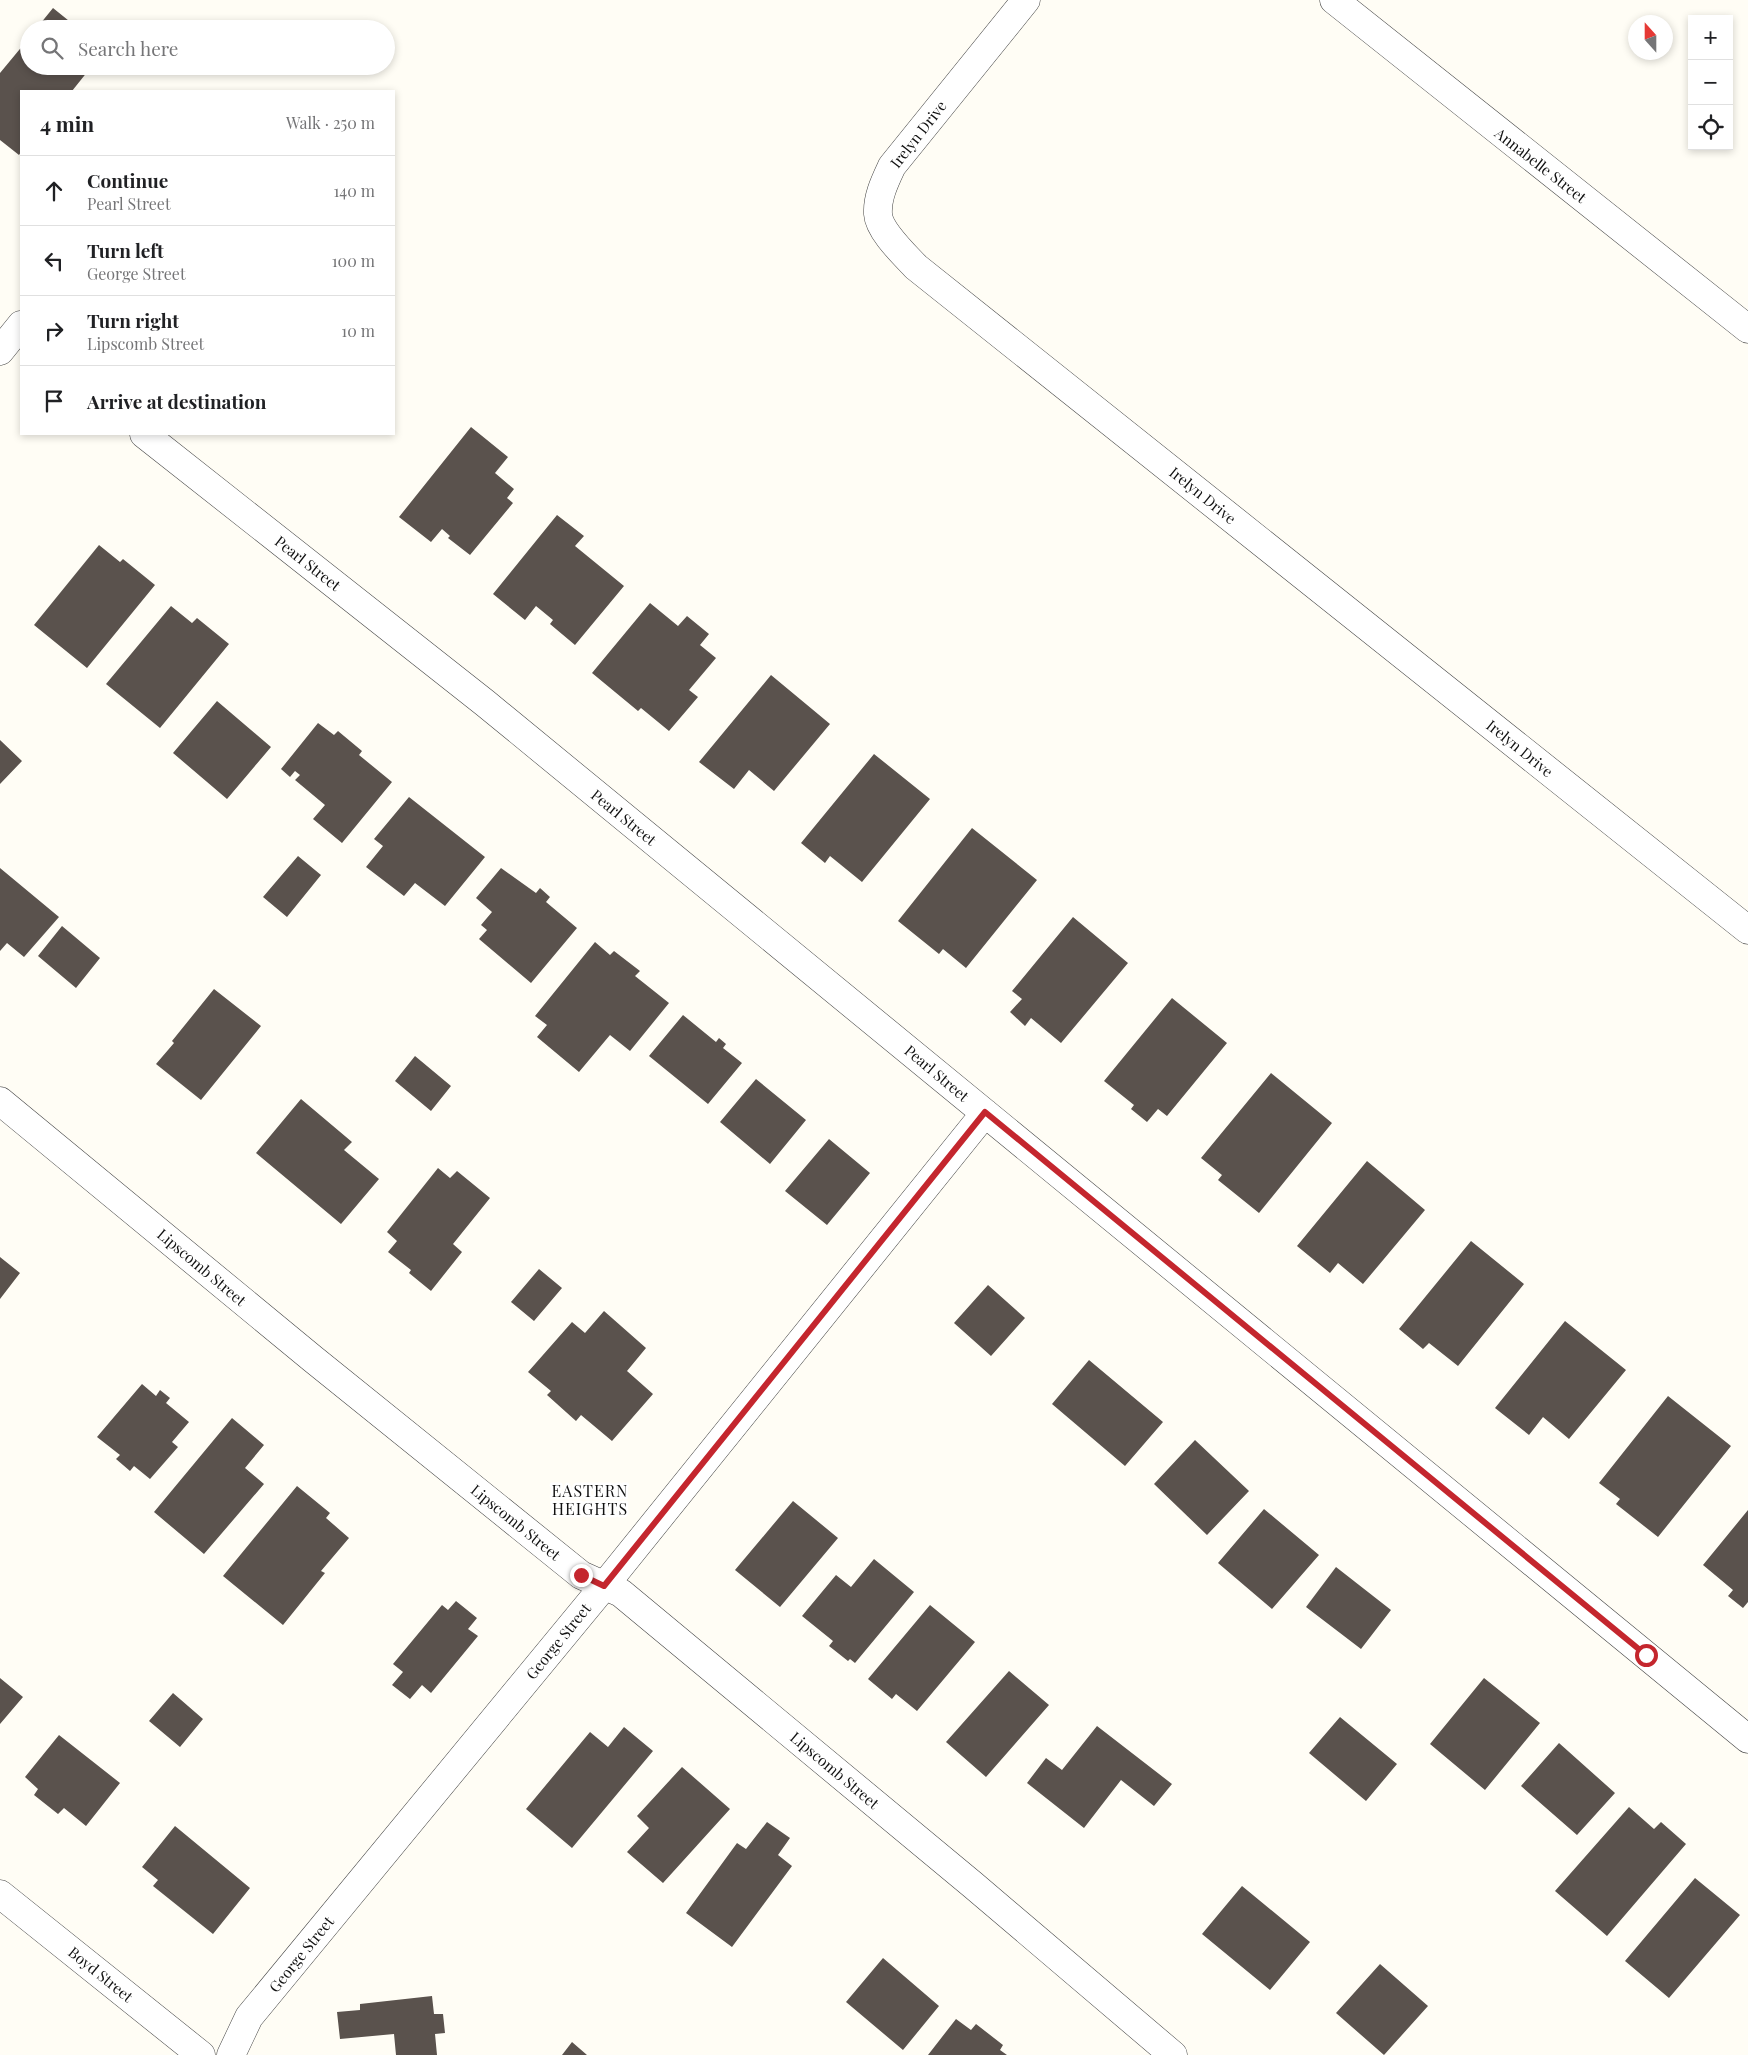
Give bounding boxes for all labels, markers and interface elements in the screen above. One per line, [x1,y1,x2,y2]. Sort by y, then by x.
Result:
north arrow [1628,15,1673,60]
map controls [1688,15,1733,150]
button: + [1688,15,1733,60]
search box [20,20,395,75]
icon: search [38,34,66,62]
text: Search here [78,35,178,61]
button: − [1688,60,1733,105]
street label: Irelyn Drive [885,96,951,172]
button: locate [1688,105,1733,150]
text: 4 min [40,109,94,137]
text: Walk · 250 m [286,112,375,133]
street label: Annabelle Street [1490,122,1591,207]
text: Continue [87,167,168,193]
icon: ahead [40,177,68,205]
text: 140 m [333,180,375,201]
text: Pearl Street [87,193,171,214]
text: Turn left [87,237,164,263]
icon: left [40,247,68,275]
text: 100 m [332,250,375,271]
text: George Street [87,263,186,284]
text: Turn right [87,307,179,333]
icon: right [40,317,68,345]
text: 10 m [341,320,375,341]
text: Lipscomb Street [87,333,204,354]
icon: arrive [40,387,68,415]
text: Arrive at destination [87,388,267,414]
street label: Irelyn Drive [1166,462,1240,528]
street label: Pearl Street [271,531,346,595]
street label: Irelyn Drive [1483,715,1557,781]
street label: Pearl Street [587,785,661,850]
street label: Pearl Street [901,1040,974,1106]
street label: Lipscomb Street [153,1224,251,1310]
street label: Lipscomb Street [467,1480,566,1565]
district label: EASTERN HEIGHTS [552,1480,628,1519]
route end [570,1564,593,1587]
street label: George Street [521,1598,595,1683]
route start [1635,1644,1658,1667]
street label: Lipscomb Street [786,1727,884,1813]
street label: George Street [264,1911,338,1996]
street label: Boyd Street [65,1942,138,2007]

